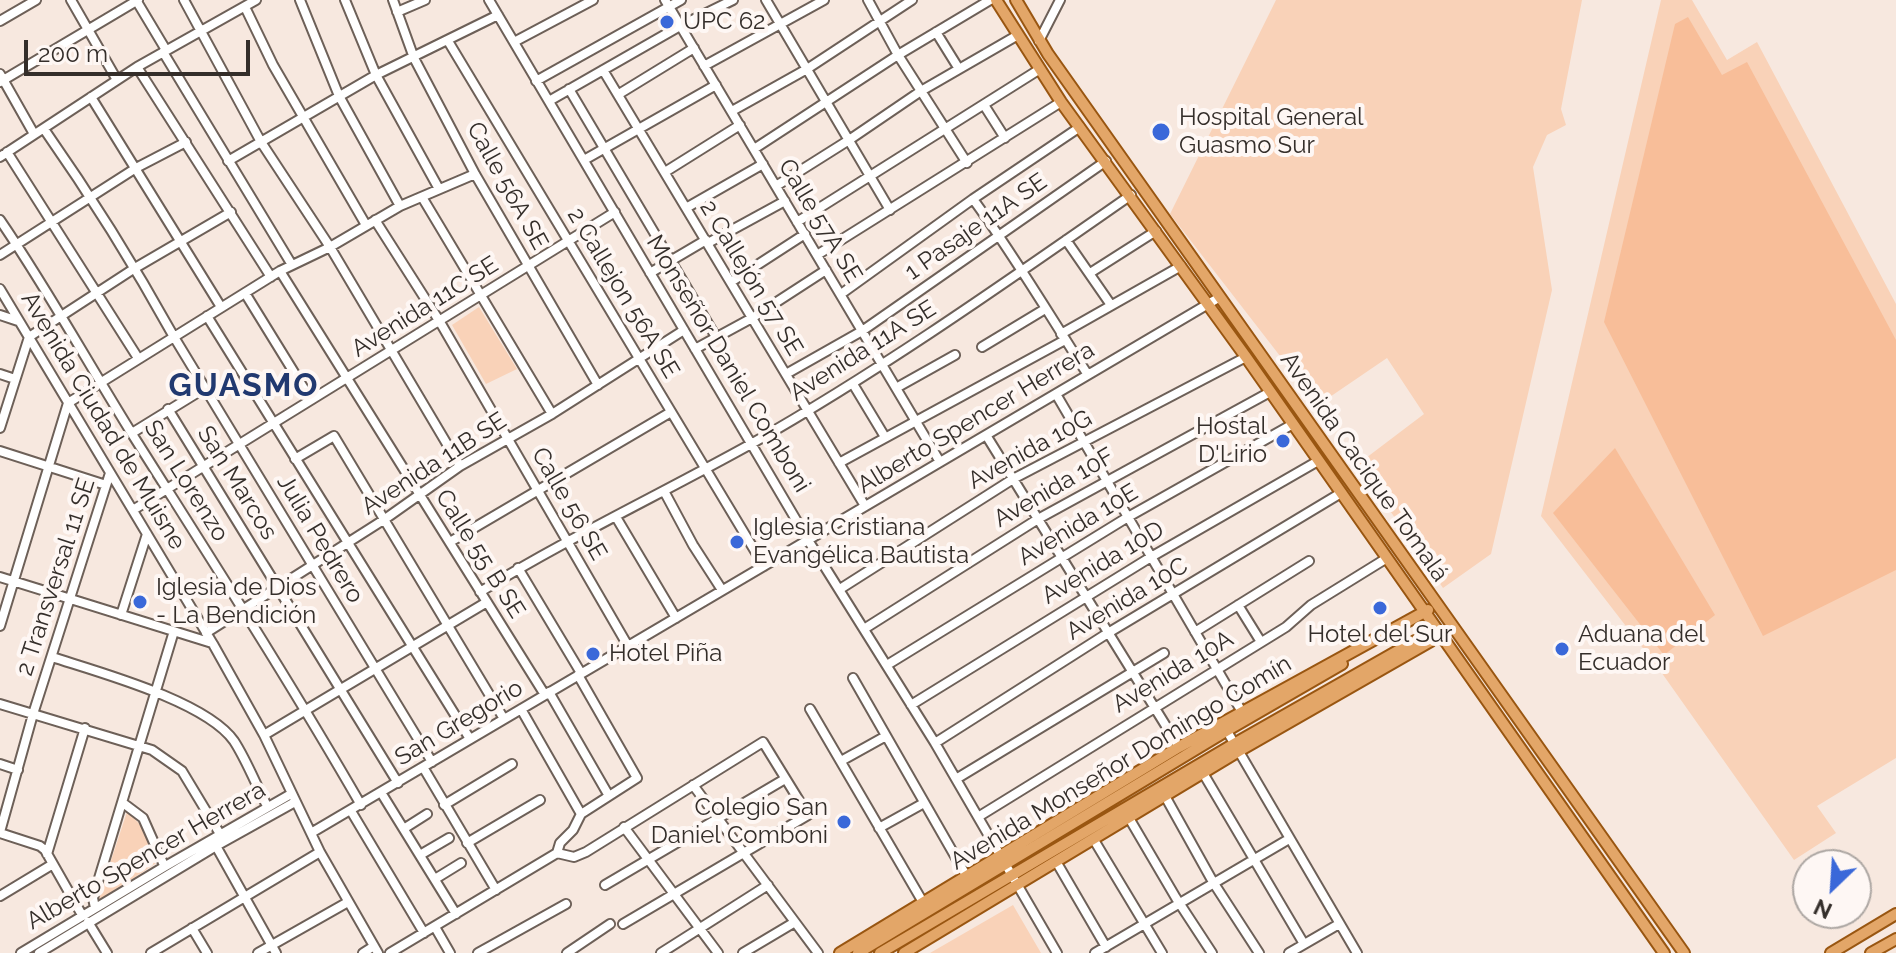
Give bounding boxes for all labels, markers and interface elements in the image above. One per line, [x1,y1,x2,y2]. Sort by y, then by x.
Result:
place label: UPC 62 [683,8,766,36]
marker: UPC 62 [658,13,676,31]
scale bar [28,24,254,74]
text: 200 m [38,39,108,68]
place label: Hospital General Guasmo Sur [1179,104,1364,160]
street label: Calle 56A SE [460,117,554,255]
marker: Hospital General Guasmo Sur [1150,121,1172,143]
street label: Calle 57A SE [772,154,868,288]
street label: 1 Pasaje 11A SE [899,167,1053,287]
street label: 2 Callejón 57 SE [693,195,809,361]
street label: 2 Callejon 56A SE [561,203,685,383]
street label: Monseñor Daniel Comboni [640,230,816,498]
street label: Avenida 11C SE [346,250,504,364]
street label: Avenida Ciudad de Muisne [15,287,191,555]
street label: Avenida 11A SE [784,294,942,408]
street label: Alberto Spencer Herrera [852,336,1100,500]
street label: Avenida Cacique Tomalá [1274,347,1454,587]
district label: GUASMO [168,367,320,405]
street label: Avenida 10G [963,404,1097,496]
street label: Avenida 11B SE [356,406,512,522]
place label: Hostal D'Lirio [1196,413,1267,469]
street label: San Lorenzo [137,415,235,547]
street label: San Marcos [191,421,283,545]
marker: Hostal D'Lirio [1274,432,1292,450]
street label: Calle 56 SE [525,442,613,566]
street label: Avenida 10F [989,442,1119,534]
street label: Julia Pedrero [270,470,370,608]
street label: 2 Transversal 11 SE [10,475,102,679]
street label: Avenida 10E [1013,478,1143,572]
street label: Calle 55 B SE [429,484,531,624]
place label: Iglesia Cristiana Evangélica Bautista [753,514,969,570]
street label: Avenida 10D [1037,515,1169,611]
marker: Iglesia Cristiana Evangélica Bautista [728,533,746,551]
street label: Avenida 10C [1061,551,1193,647]
place label: Iglesia de Dios - La Bendición [156,574,317,630]
marker: Iglesia de Dios - La Bendición [131,593,149,611]
marker: Hotel del Sur [1371,599,1389,617]
place label: Hotel del Sur [1307,621,1453,649]
place label: Aduana del Ecuador [1578,621,1705,677]
street label: Avenida 10A [1107,625,1239,719]
place label: Hotel Piña [609,640,722,668]
marker: Aduana del Ecuador [1553,640,1571,658]
marker: Hotel Piña [584,645,602,663]
street label: Avenida Monseñor Domingo Comín [945,649,1297,877]
street label: San Gregorio [390,674,528,772]
street label: Alberto Spencer Herrera [21,776,271,936]
place label: Colegio San Daniel Comboni [651,794,828,850]
marker: Colegio San Daniel Comboni [835,813,853,831]
north arrow [1792,849,1872,929]
text: N [1810,894,1836,924]

